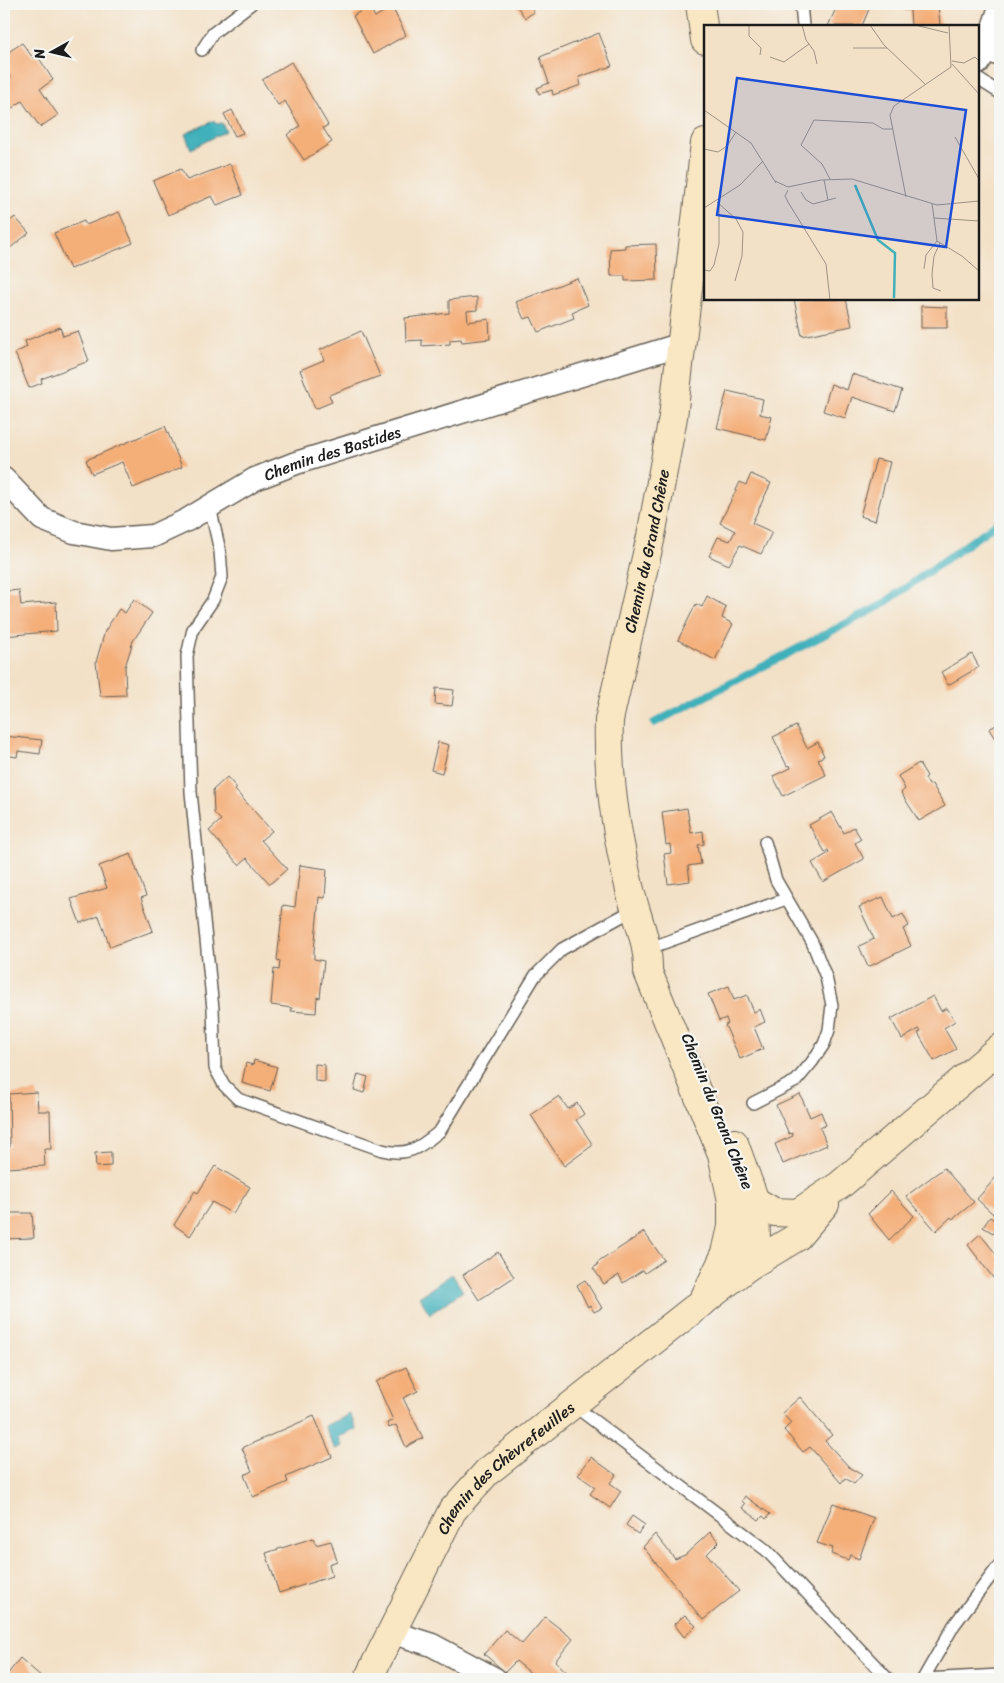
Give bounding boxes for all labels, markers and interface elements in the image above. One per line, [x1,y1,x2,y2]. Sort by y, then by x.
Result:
inset map [704,25,979,300]
north arrow [28,28,78,78]
text: N [27,47,53,61]
street label: Chemin des Bastides [259,417,405,489]
street label: Chemin du Grand Chêne [615,467,678,636]
street label: Chemin du Grand Chêne [673,1028,762,1194]
street label: Chemin des Chèvrefeuilles [429,1394,582,1539]

